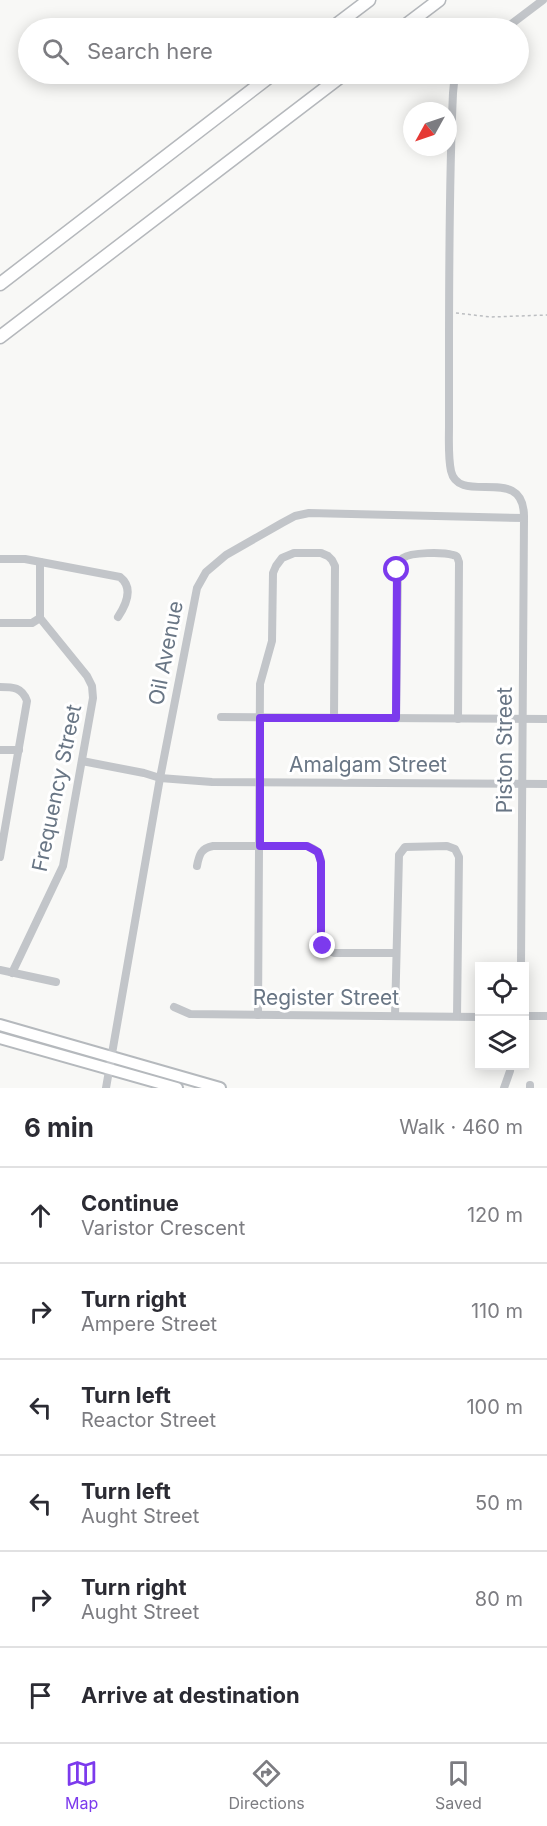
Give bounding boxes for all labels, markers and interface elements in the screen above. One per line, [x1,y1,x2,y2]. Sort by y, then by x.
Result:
search box [18,18,529,84]
icon: search [39,35,72,68]
text: Search here [87,38,213,64]
north arrow [403,102,457,156]
route start [383,556,409,582]
street label: Oil Avenue [143,599,188,707]
street label: Piston Street [492,687,517,813]
street label: Frequency Street [27,702,86,874]
street label: Amalgam Street [289,752,447,777]
route end [309,932,335,958]
map controls [475,962,529,1070]
button: locate [475,962,529,1016]
street label: Register Street [253,985,399,1010]
button: layers [475,1016,529,1070]
text: 6 min [24,1112,94,1143]
text: Walk · 460 m [399,1115,523,1139]
text: Continue [81,1190,179,1216]
icon: ahead [24,1199,57,1232]
text: 120 m [467,1203,523,1227]
text: Varistor Crescent [81,1216,245,1240]
text: Turn right [81,1286,187,1312]
icon: right [24,1295,57,1328]
text: 110 m [471,1299,523,1323]
text: Ampere Street [81,1312,217,1336]
text: Turn left [81,1382,171,1408]
icon: left [24,1391,57,1424]
text: 100 m [466,1395,523,1419]
text: Reactor Street [81,1408,216,1432]
text: Turn left [81,1478,171,1504]
icon: left [24,1487,57,1520]
text: 50 m [475,1491,523,1515]
text: Aught Street [81,1504,199,1528]
text: Turn right [81,1574,187,1600]
icon: right [24,1583,57,1616]
text: 80 m [475,1587,523,1611]
text: Aught Street [81,1600,199,1624]
icon: arrive [24,1679,57,1712]
text: Arrive at destination [81,1682,300,1708]
tab: Map [65,1757,98,1813]
tab: Directions [229,1757,305,1813]
tab: Saved [435,1757,482,1813]

